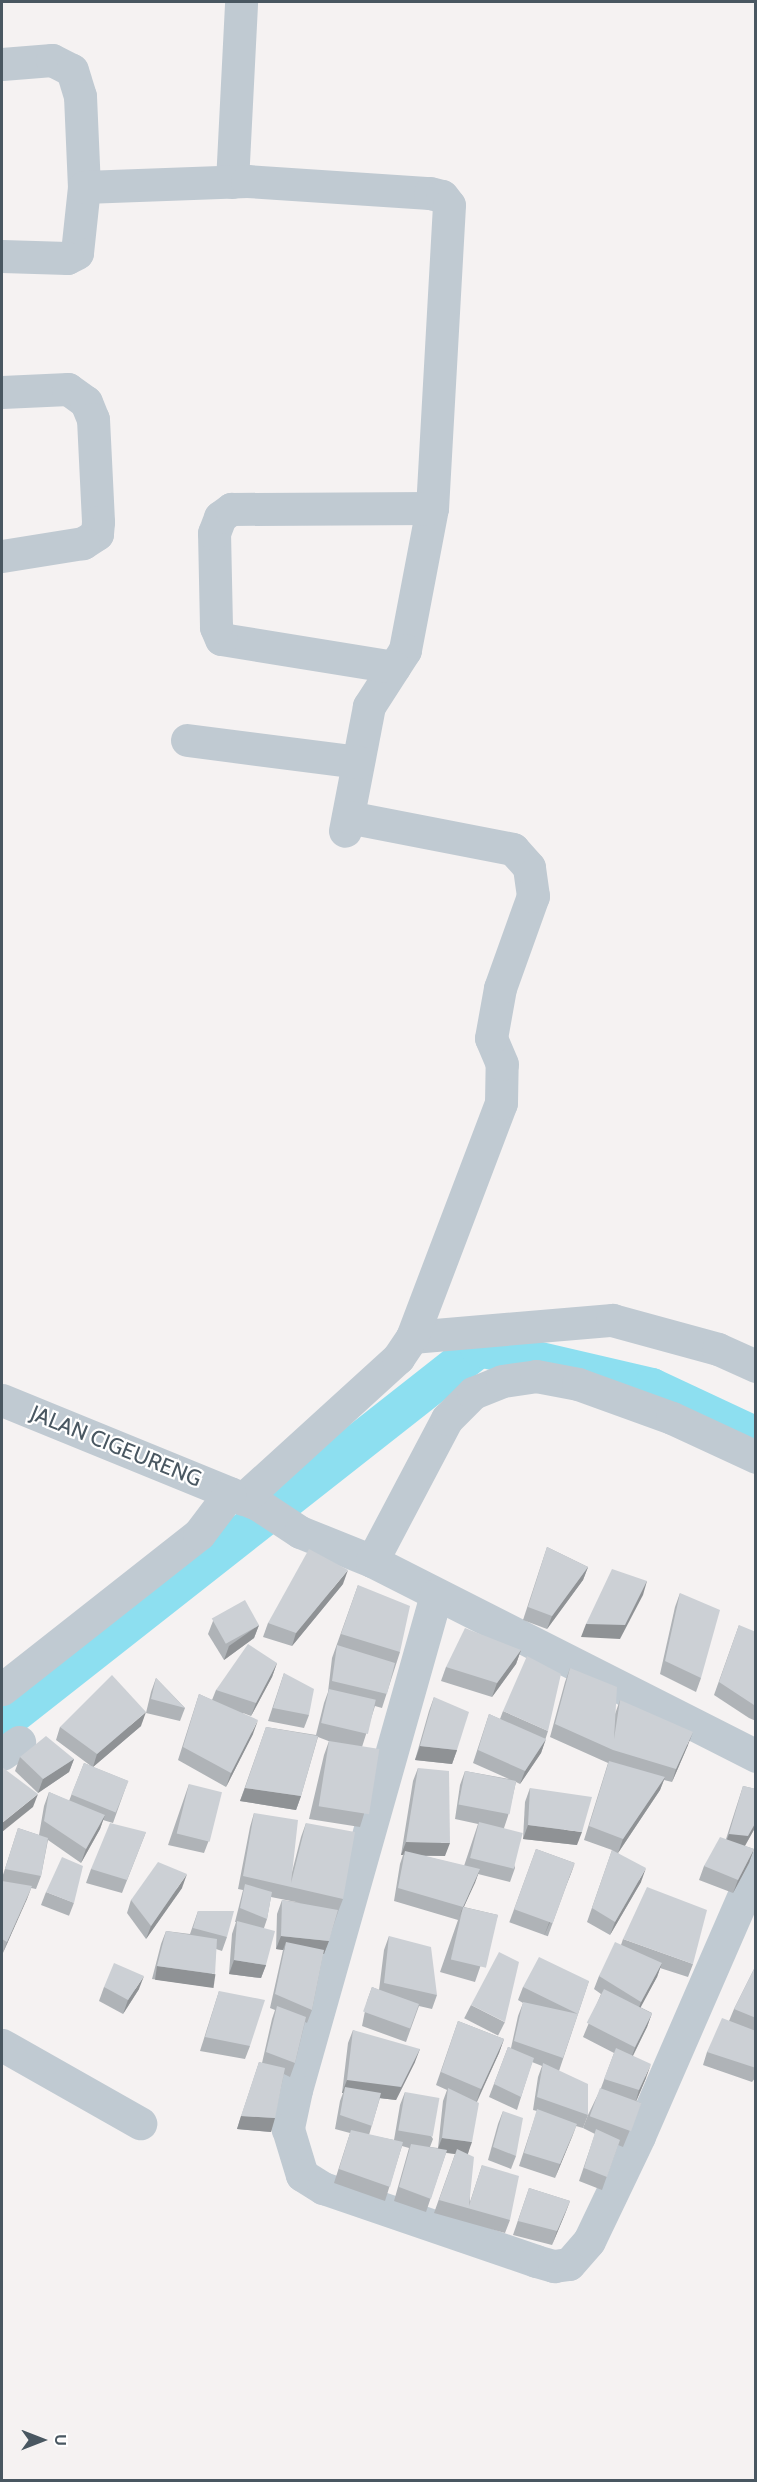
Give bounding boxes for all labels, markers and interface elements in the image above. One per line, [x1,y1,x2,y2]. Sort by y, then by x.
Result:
street label: JALAN CIGEURENG [27,1400,205,1492]
north arrow [12,2410,72,2470]
text: U [51,2434,70,2446]

